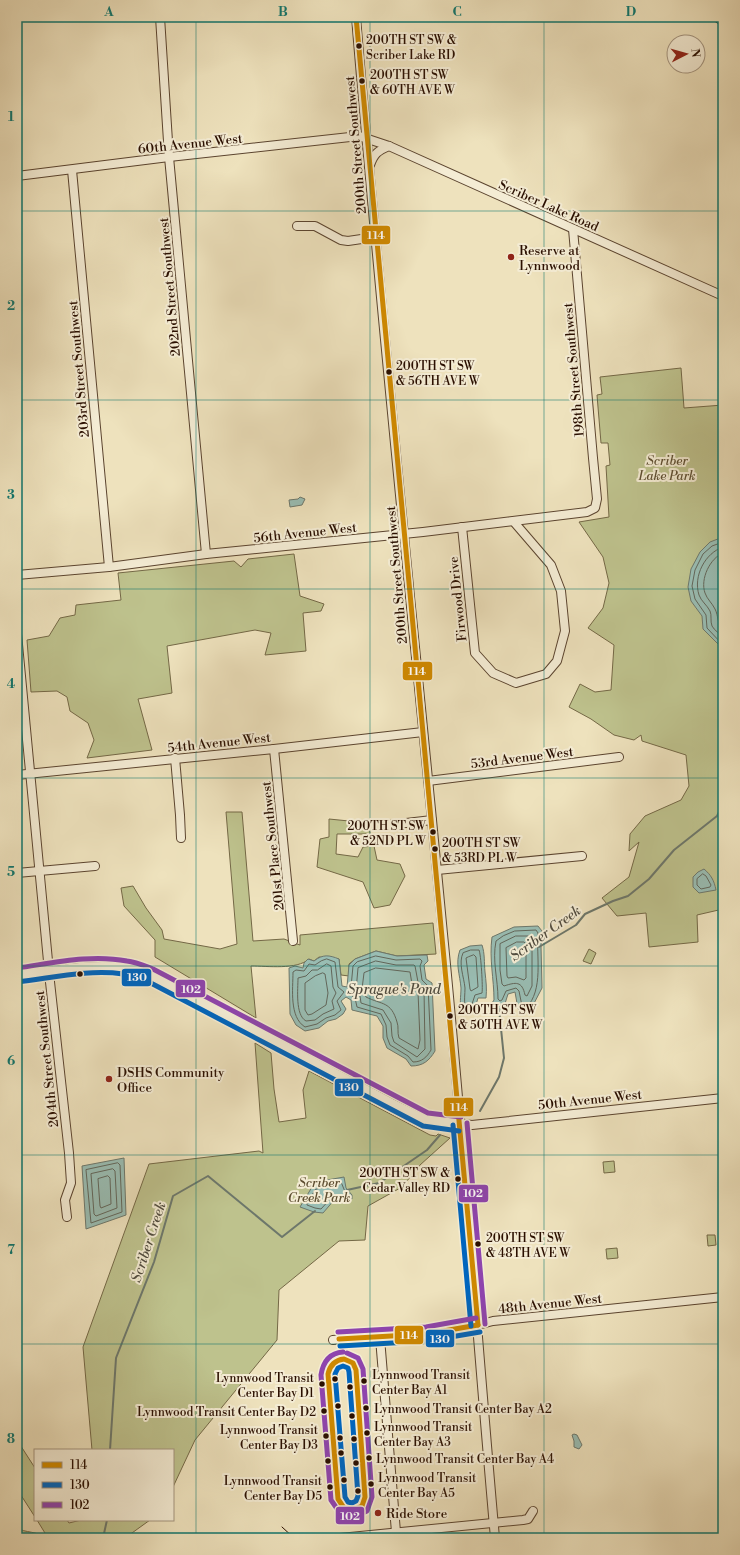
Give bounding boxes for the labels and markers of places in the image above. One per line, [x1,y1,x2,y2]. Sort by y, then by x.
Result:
place label: 200TH ST SW & Scriber Lake RD [366,33,457,63]
marker: 200TH ST SW & Scriber Lake RD [354,41,364,51]
place label: 200TH ST SW & 60TH AVE W [370,68,456,98]
marker: 200TH ST SW & 60TH AVE W [357,76,367,86]
place label: Reserve at Lynnwood [519,243,581,274]
marker: Reserve at Lynnwood [506,252,516,262]
place label: 200TH ST SW & 56TH AVE W [396,359,481,389]
marker: 200TH ST SW & 56TH AVE W [384,367,394,377]
place label: 200TH ST SW & 52ND PL W [348,819,427,849]
marker: 200TH ST SW & 52ND PL W [428,827,438,837]
place label: 200TH ST SW & 53RD PL W [442,836,522,866]
marker: 200TH ST SW & 53RD PL W [430,844,440,854]
unlabelled marker [75,969,85,979]
place label: 200TH ST SW & 50TH AVE W [458,1003,543,1033]
marker: 200TH ST SW & 50TH AVE W [445,1011,455,1021]
place label: DSHS Community Office [117,1065,225,1096]
marker: DSHS Community Office [104,1074,114,1084]
place label: 200TH ST SW & Cedar Valley RD [359,1166,450,1196]
marker: 200TH ST SW & Cedar Valley RD [453,1174,463,1184]
place label: 200TH ST SW & 48TH AVE W [486,1231,571,1261]
marker: 200TH ST SW & 48TH AVE W [473,1239,483,1249]
place label: Lynnwood Transit Center Bay A1 [372,1368,471,1398]
place label: Lynnwood Transit Center Bay D1 [216,1371,315,1401]
unlabelled marker [330,1374,340,1384]
marker: Lynnwood Transit Center Bay A1 [359,1376,369,1386]
marker: Lynnwood Transit Center Bay D1 [317,1379,327,1389]
unlabelled marker [345,1382,355,1392]
unlabelled marker [333,1401,343,1411]
place label: Lynnwood Transit Center Bay A2 [374,1402,552,1417]
marker: Lynnwood Transit Center Bay A2 [361,1403,371,1413]
place label: Lynnwood Transit Center Bay D2 [137,1405,316,1420]
marker: Lynnwood Transit Center Bay D2 [319,1406,329,1416]
unlabelled marker [347,1411,357,1421]
place label: Lynnwood Transit Center Bay A3 [374,1420,473,1450]
place label: Lynnwood Transit Center Bay D3 [220,1423,319,1453]
marker: Lynnwood Transit Center Bay A3 [362,1428,372,1438]
marker: Lynnwood Transit Center Bay D3 [321,1431,331,1441]
unlabelled marker [335,1433,345,1443]
unlabelled marker [349,1434,359,1444]
unlabelled marker [336,1448,346,1458]
place label: Lynnwood Transit Center Bay A4 [376,1452,554,1467]
marker: Lynnwood Transit Center Bay A4 [364,1453,374,1463]
unlabelled marker [323,1456,333,1466]
unlabelled marker [351,1458,361,1468]
place label: Lynnwood Transit Center Bay A5 [378,1471,477,1501]
place label: Lynnwood Transit Center Bay D5 [224,1474,323,1504]
unlabelled marker [339,1475,349,1485]
marker: Lynnwood Transit Center Bay A5 [366,1479,376,1489]
marker: Lynnwood Transit Center Bay D5 [325,1482,335,1492]
unlabelled marker [353,1486,363,1496]
place label: Ride Store [386,1506,448,1522]
marker: Ride Store [373,1508,383,1518]

